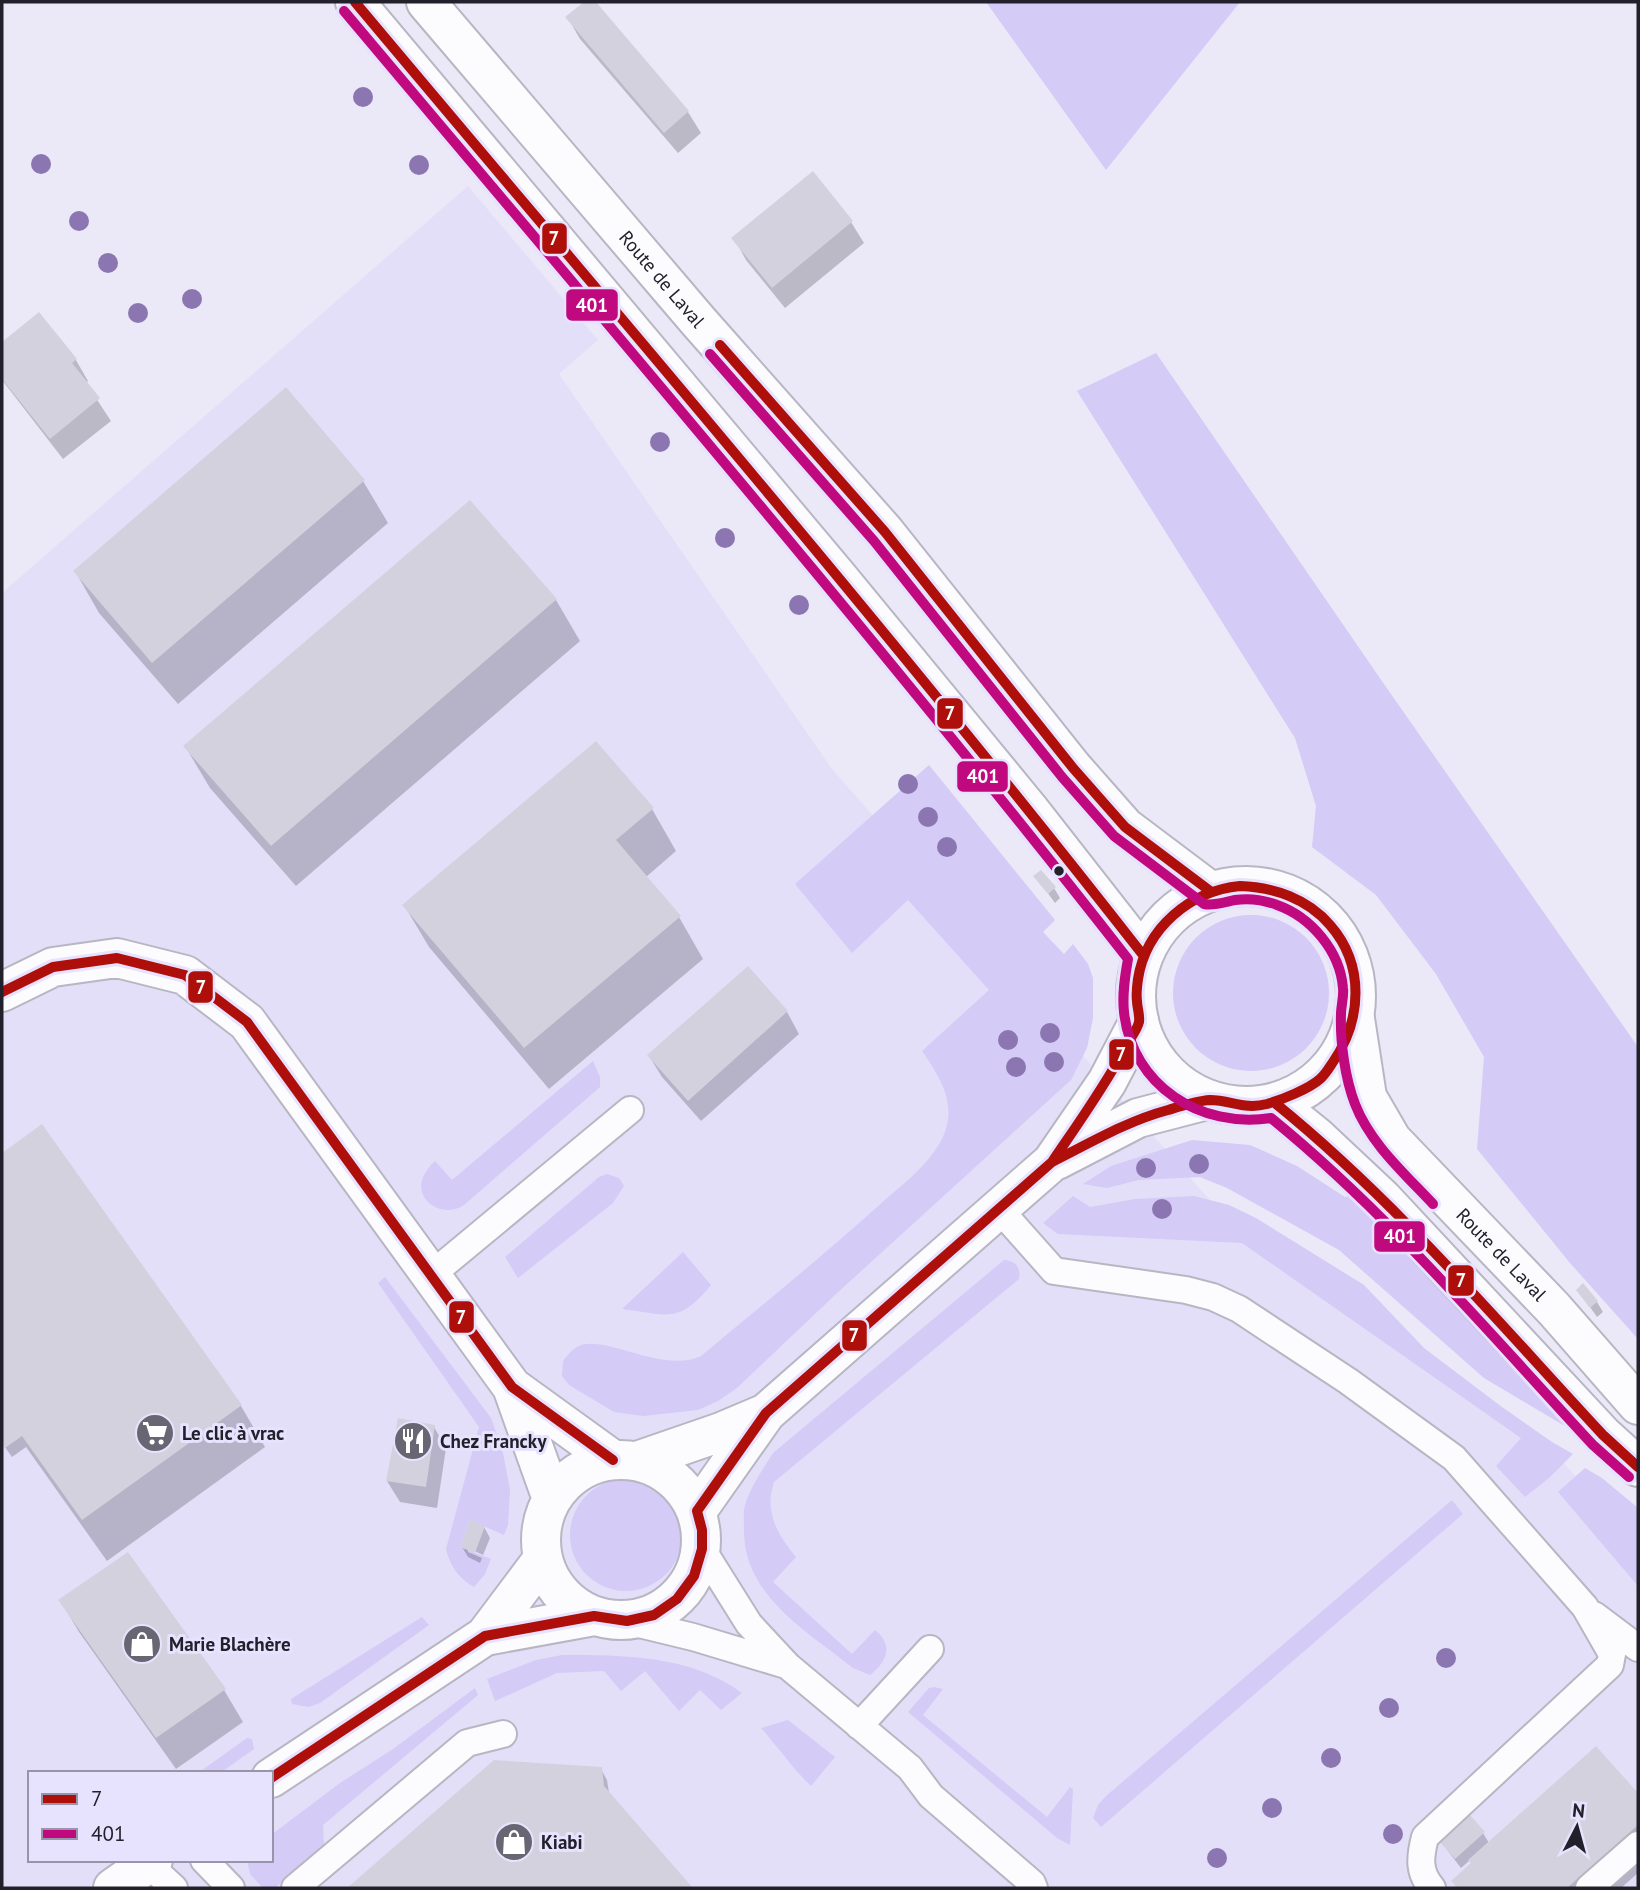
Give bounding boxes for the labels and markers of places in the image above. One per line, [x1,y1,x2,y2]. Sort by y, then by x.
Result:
unlabelled marker [1052,864,1066,878]
supermarket icon: Le clic à vrac [134,1412,176,1454]
restaurant icon: Chez Francky [392,1420,434,1462]
place label: Le clic à vrac [182,1421,284,1445]
place label: Chez Francky [440,1429,547,1453]
shop icon: Marie Blachère [121,1623,163,1665]
place label: Marie Blachère [169,1632,291,1656]
shop icon: Kiabi [493,1821,535,1863]
place label: Kiabi [541,1830,583,1854]

